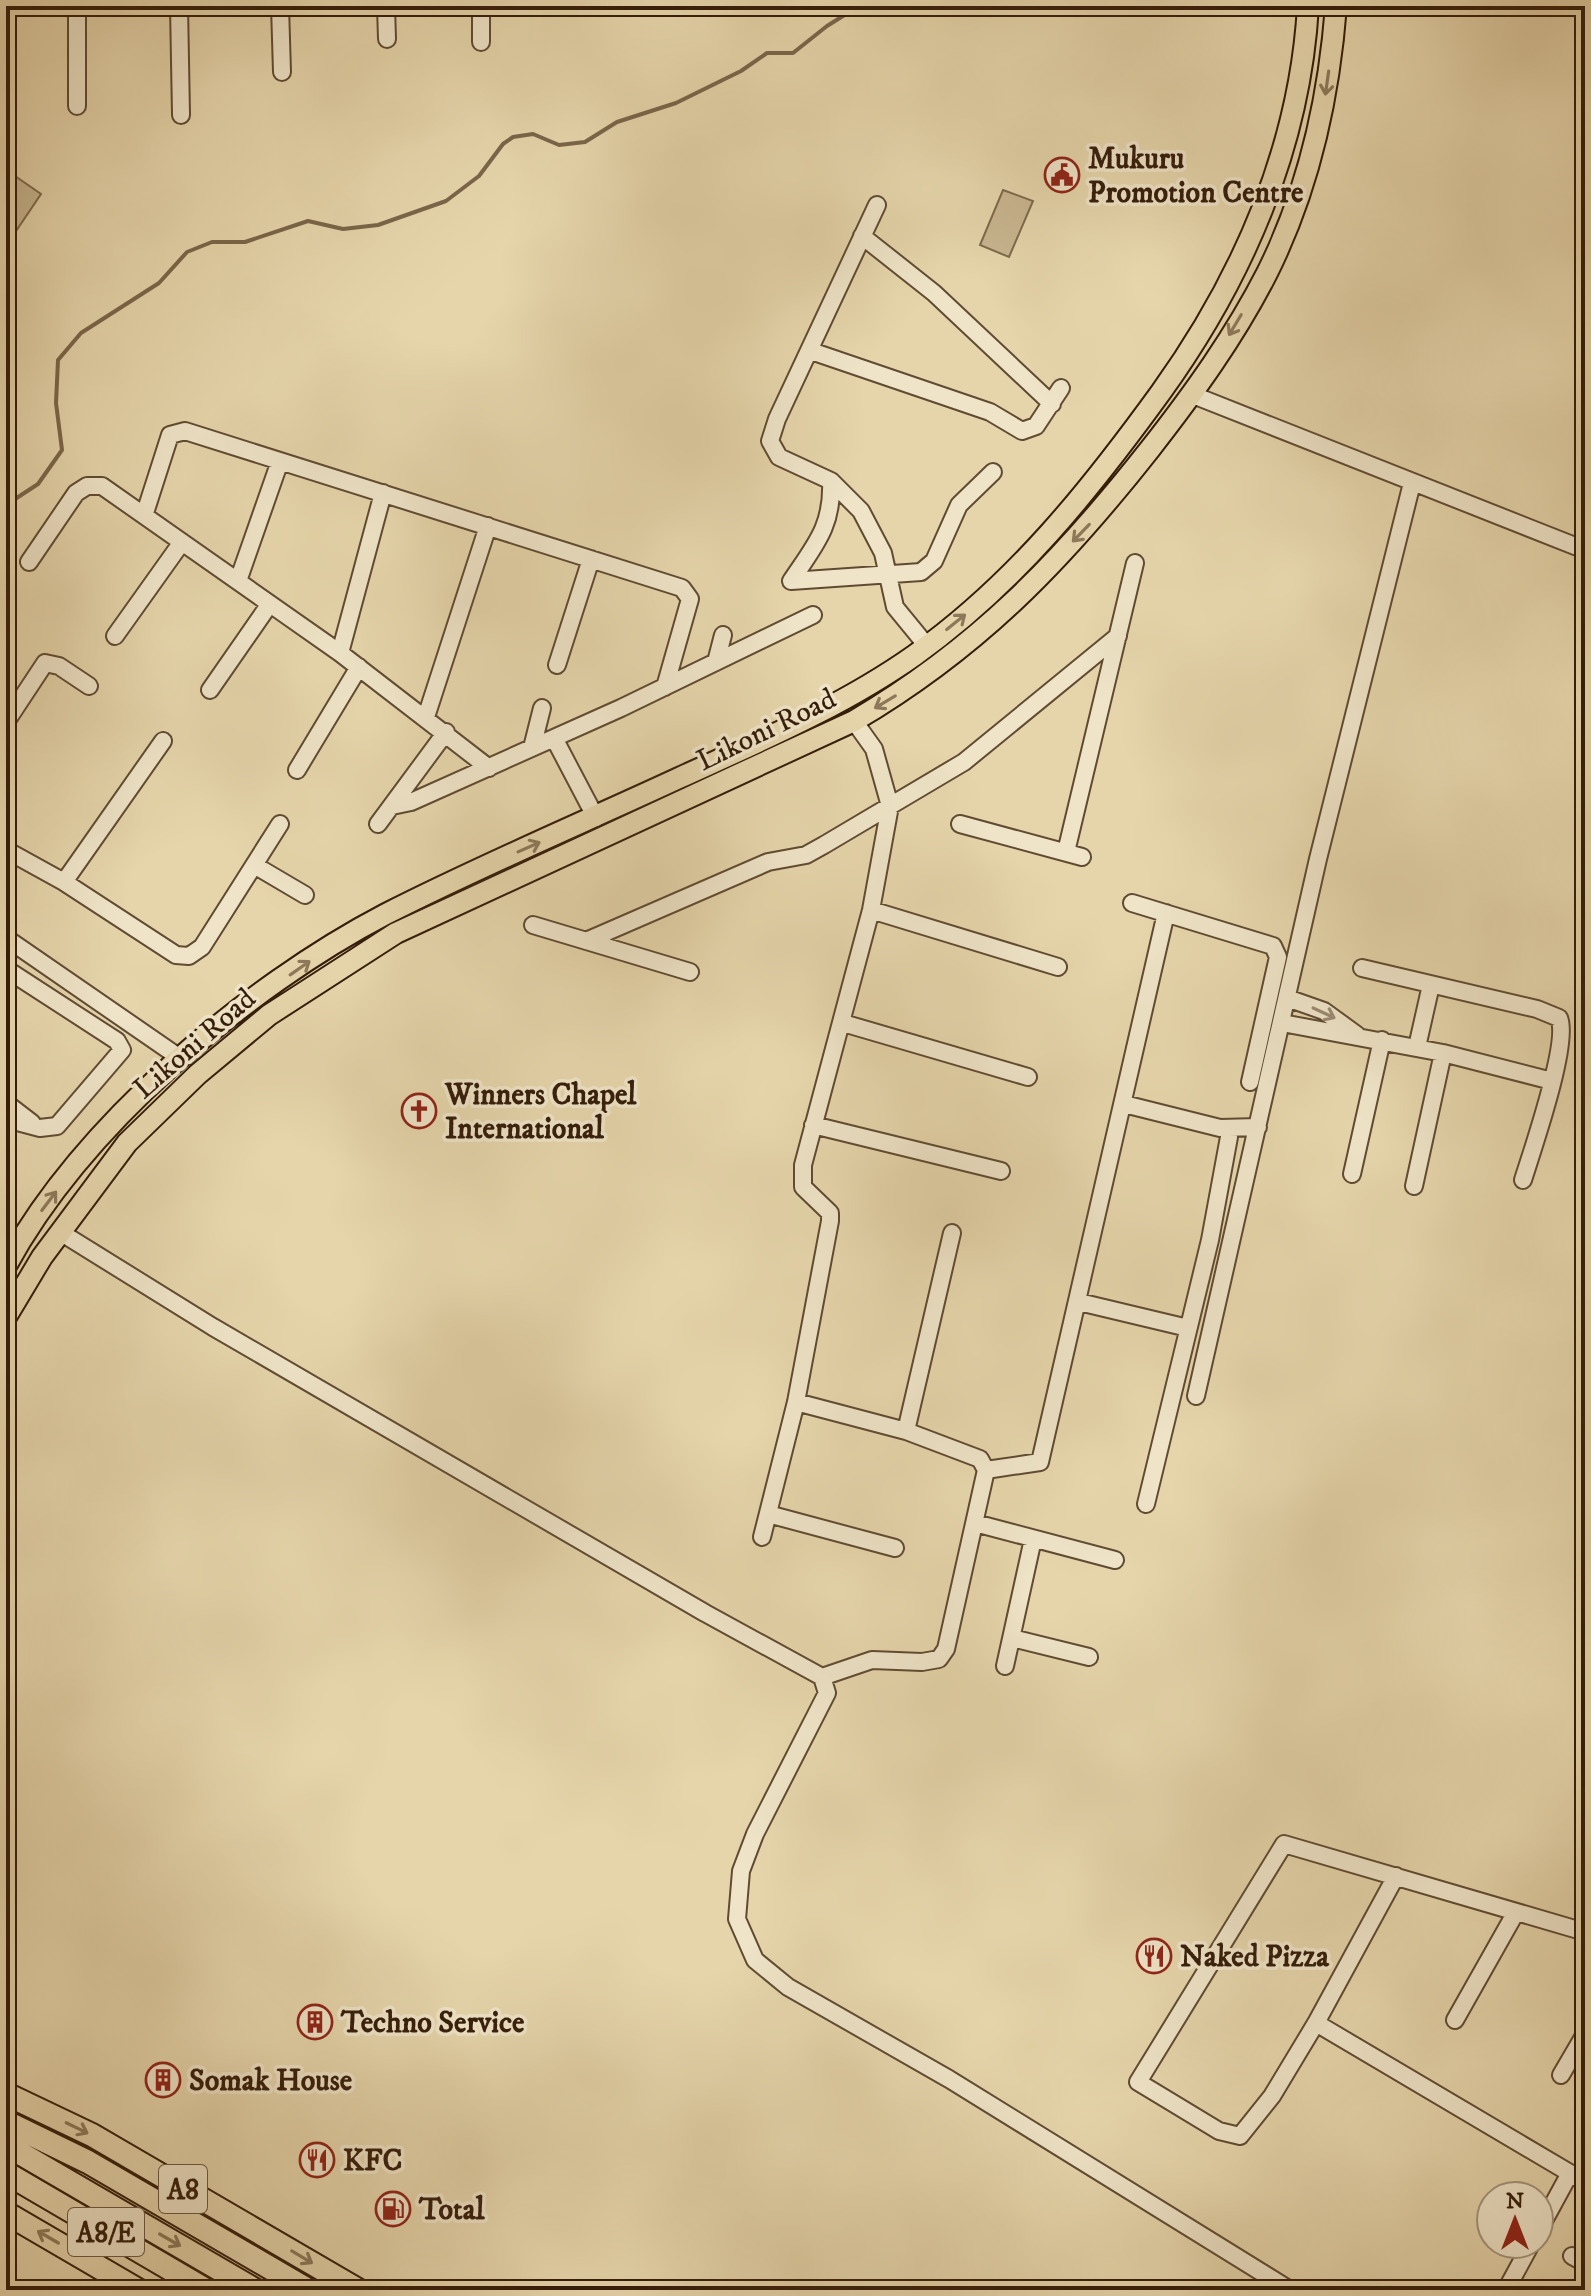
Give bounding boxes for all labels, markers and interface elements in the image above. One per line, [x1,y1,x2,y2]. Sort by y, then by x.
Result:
one-way arrow [1319,70,1334,96]
place label: Mukuru Promotion Centre [1088,141,1304,212]
public building icon: Mukuru Promotion Centre [1043,156,1081,194]
one-way arrow [1227,313,1243,336]
one-way arrow [1072,523,1091,543]
one-way arrow [945,613,966,631]
street label: Likoni Road [691,681,842,780]
one-way arrow [874,695,897,711]
one-way arrow [517,839,541,854]
one-way arrow [288,960,310,976]
street label: Likoni Road [126,981,264,1107]
one-way arrow [1312,1006,1336,1021]
place label: Winners Chapel International [444,1077,637,1148]
church icon: Winners Chapel International [400,1092,438,1130]
one-way arrow [41,1191,58,1212]
restaurant icon: Naked Pizza [1135,1937,1173,1975]
place label: Naked Pizza [1180,1939,1330,1976]
building icon: Techno Service [296,2003,334,2041]
place label: Techno Service [340,2005,525,2042]
building icon: Somak House [144,2061,182,2099]
place label: Somak House [189,2063,353,2100]
one-way arrow [64,2120,88,2136]
restaurant icon: KFC [298,2141,336,2179]
place label: KFC [343,2143,402,2180]
road number: A8 [159,2165,207,2213]
north arrow [1475,2180,1555,2260]
text: N [1506,2188,1524,2215]
fuel station icon: Total [374,2190,412,2228]
place label: Total [418,2192,485,2229]
road number: A8/E [68,2208,144,2256]
one-way arrow [37,2229,60,2245]
one-way arrow [158,2232,181,2248]
one-way arrow [290,2249,313,2265]

